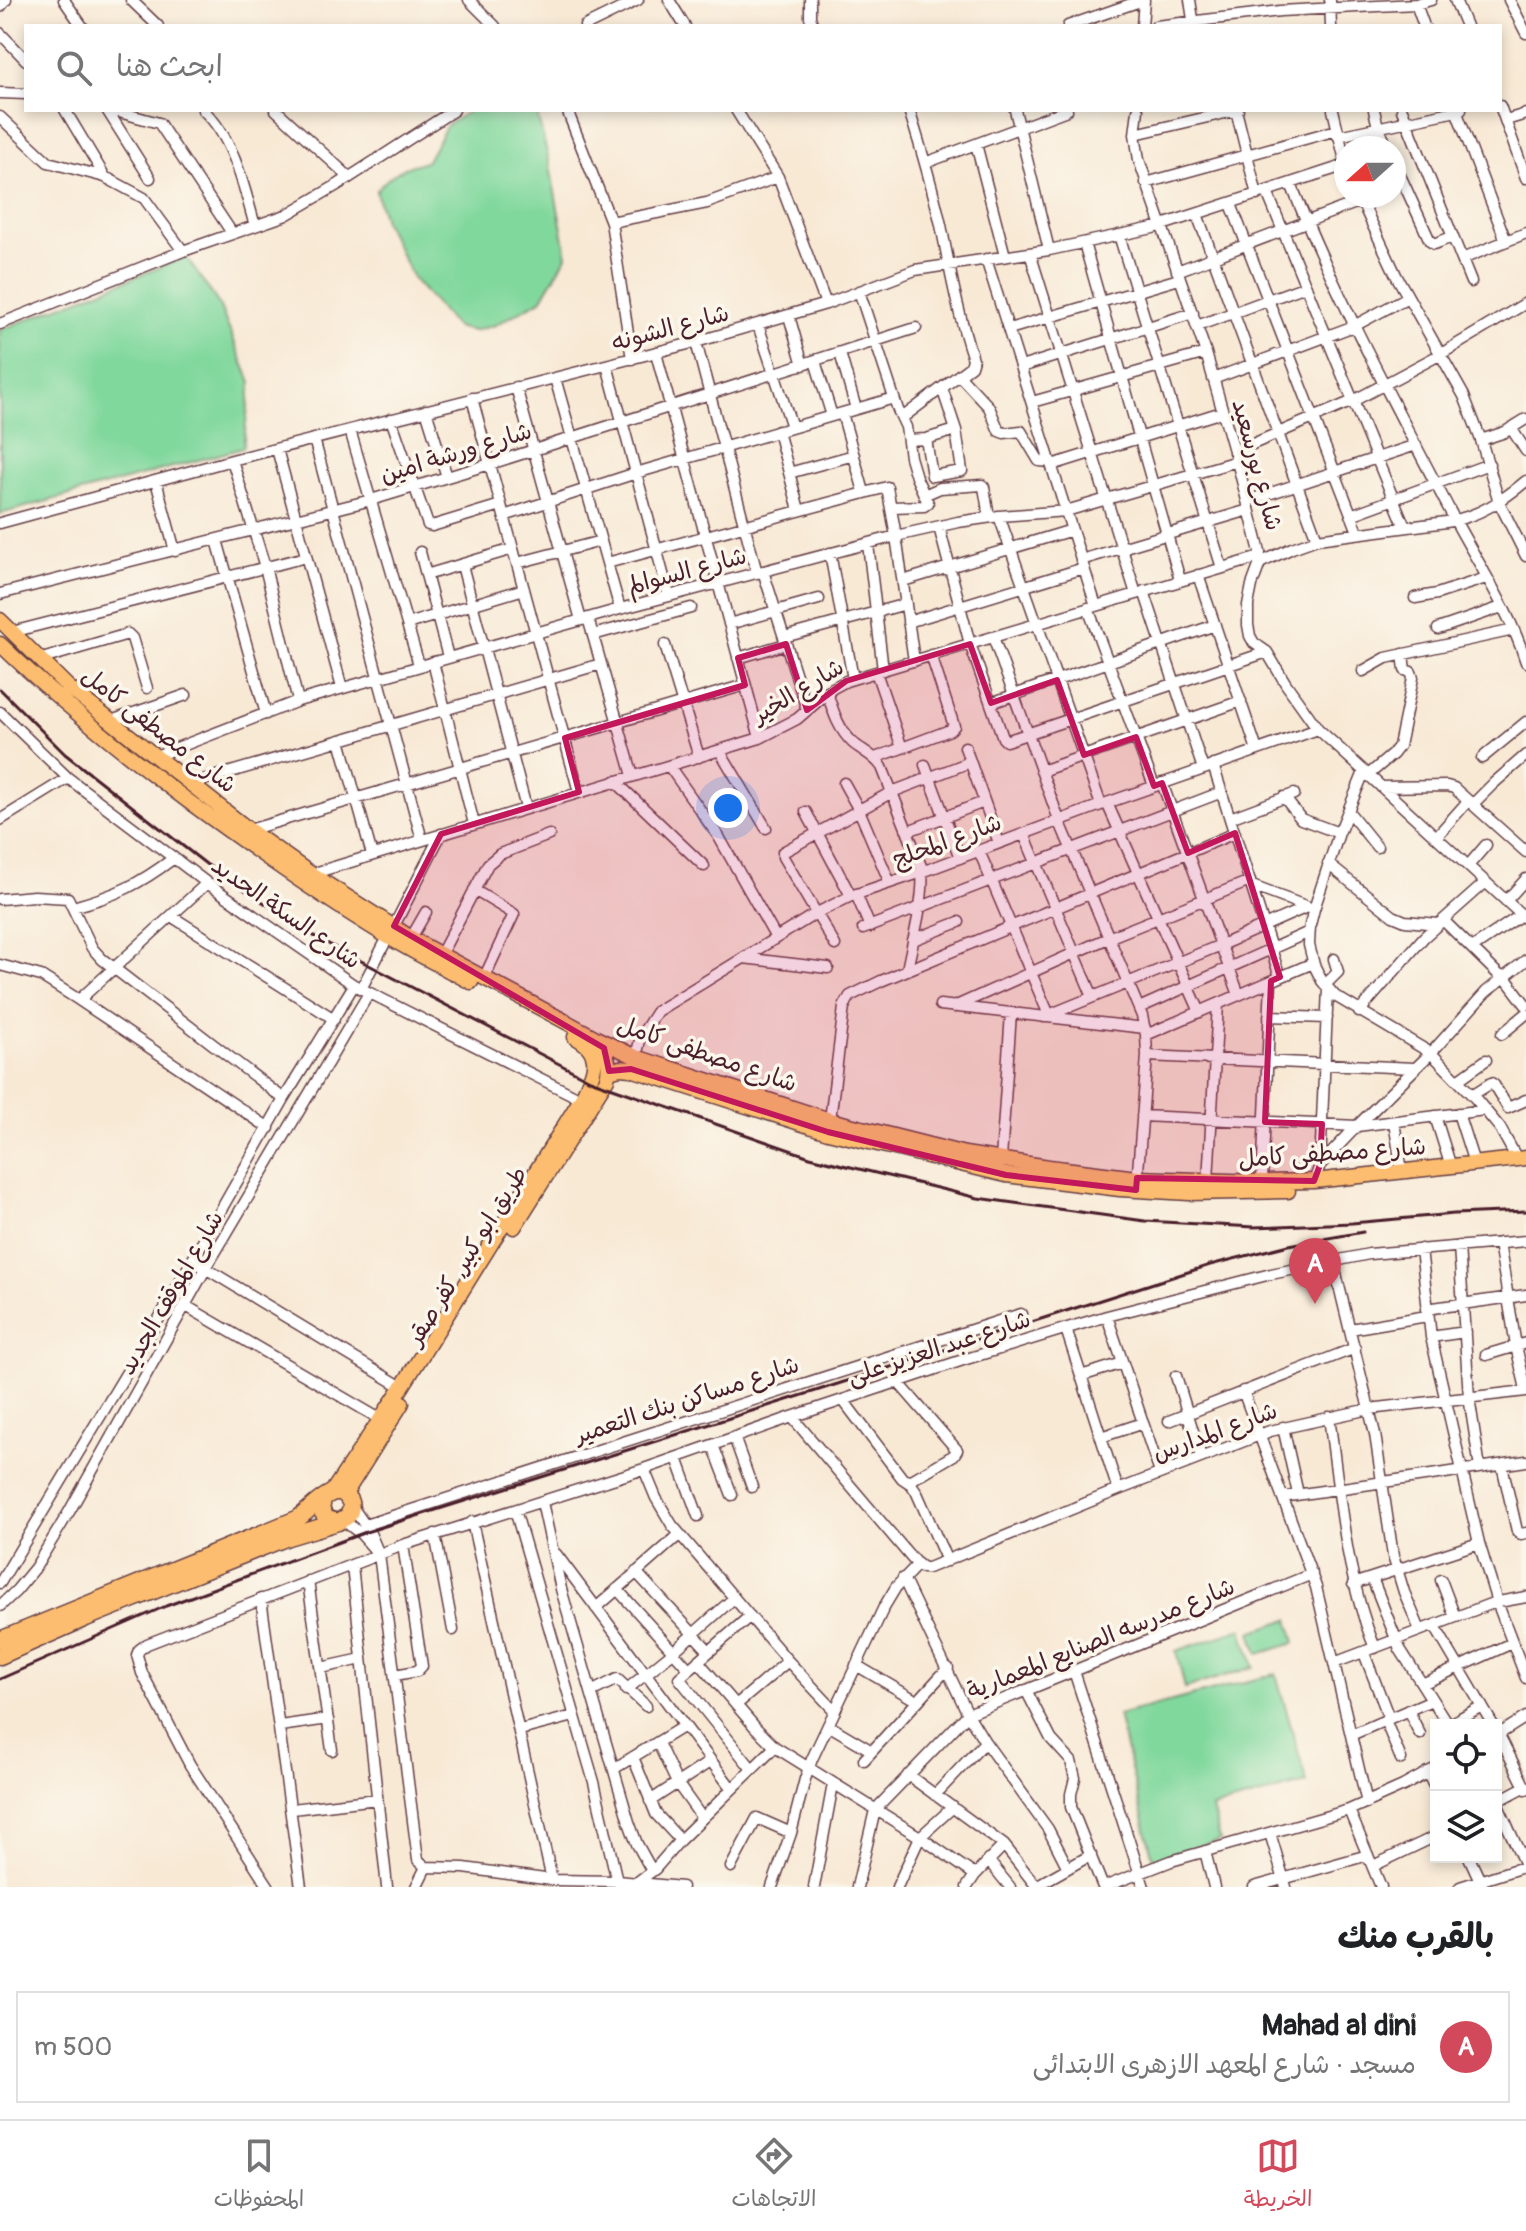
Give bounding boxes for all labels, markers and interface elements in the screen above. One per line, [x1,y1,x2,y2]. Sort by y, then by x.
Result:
search box [24,24,1502,112]
icon: search [52,46,96,90]
text: ابحث هنا [116,48,223,85]
north arrow [1334,136,1406,208]
street label: شارع الشونه [608,298,733,360]
street label: شارع بورسعيد [1224,396,1288,534]
street label: شارع ورشة امين [377,416,536,492]
street label: شارع السوالم [624,541,751,604]
street label: شارع الخير [745,652,850,733]
street label: شارع مصطفى كامل [75,661,242,801]
your location [708,788,748,828]
street label: شارع المحلج [888,808,1006,876]
street label: شارع السكة الحديد [204,851,366,977]
street label: شارع مصطفى كامل [613,1010,801,1100]
street label: شارع مصطفى كامل [1237,1132,1427,1176]
street label: طريق ابو كبير, كفر صقر [399,1161,534,1353]
street label: شارع الموقف الجديد [112,1206,232,1381]
pin: A [1289,1238,1341,1304]
street label: شارع عبد العزيز على [844,1305,1035,1393]
street label: شارع مساكن بنك التعمير [569,1350,803,1452]
street label: شارع المدارس [1149,1396,1282,1470]
street label: شارع مدرسه الصنايع المعمارية [963,1572,1240,1708]
map controls [1430,1719,1502,1863]
button: locate [1430,1719,1502,1791]
button: layers [1430,1791,1502,1863]
text: بالقرب منك [1338,1916,1494,1959]
text: Mahad al dini [1262,2007,1416,2044]
text: 500 m [34,2031,112,2063]
text: A [1458,2031,1474,2063]
text: مسجد · شارع المعهد الازهرى الابتدائى [1032,2049,1416,2081]
tab: المحفوظات [214,2134,304,2218]
tab: الاتجاهات [732,2134,816,2218]
tab: الخريطة [1244,2134,1312,2218]

